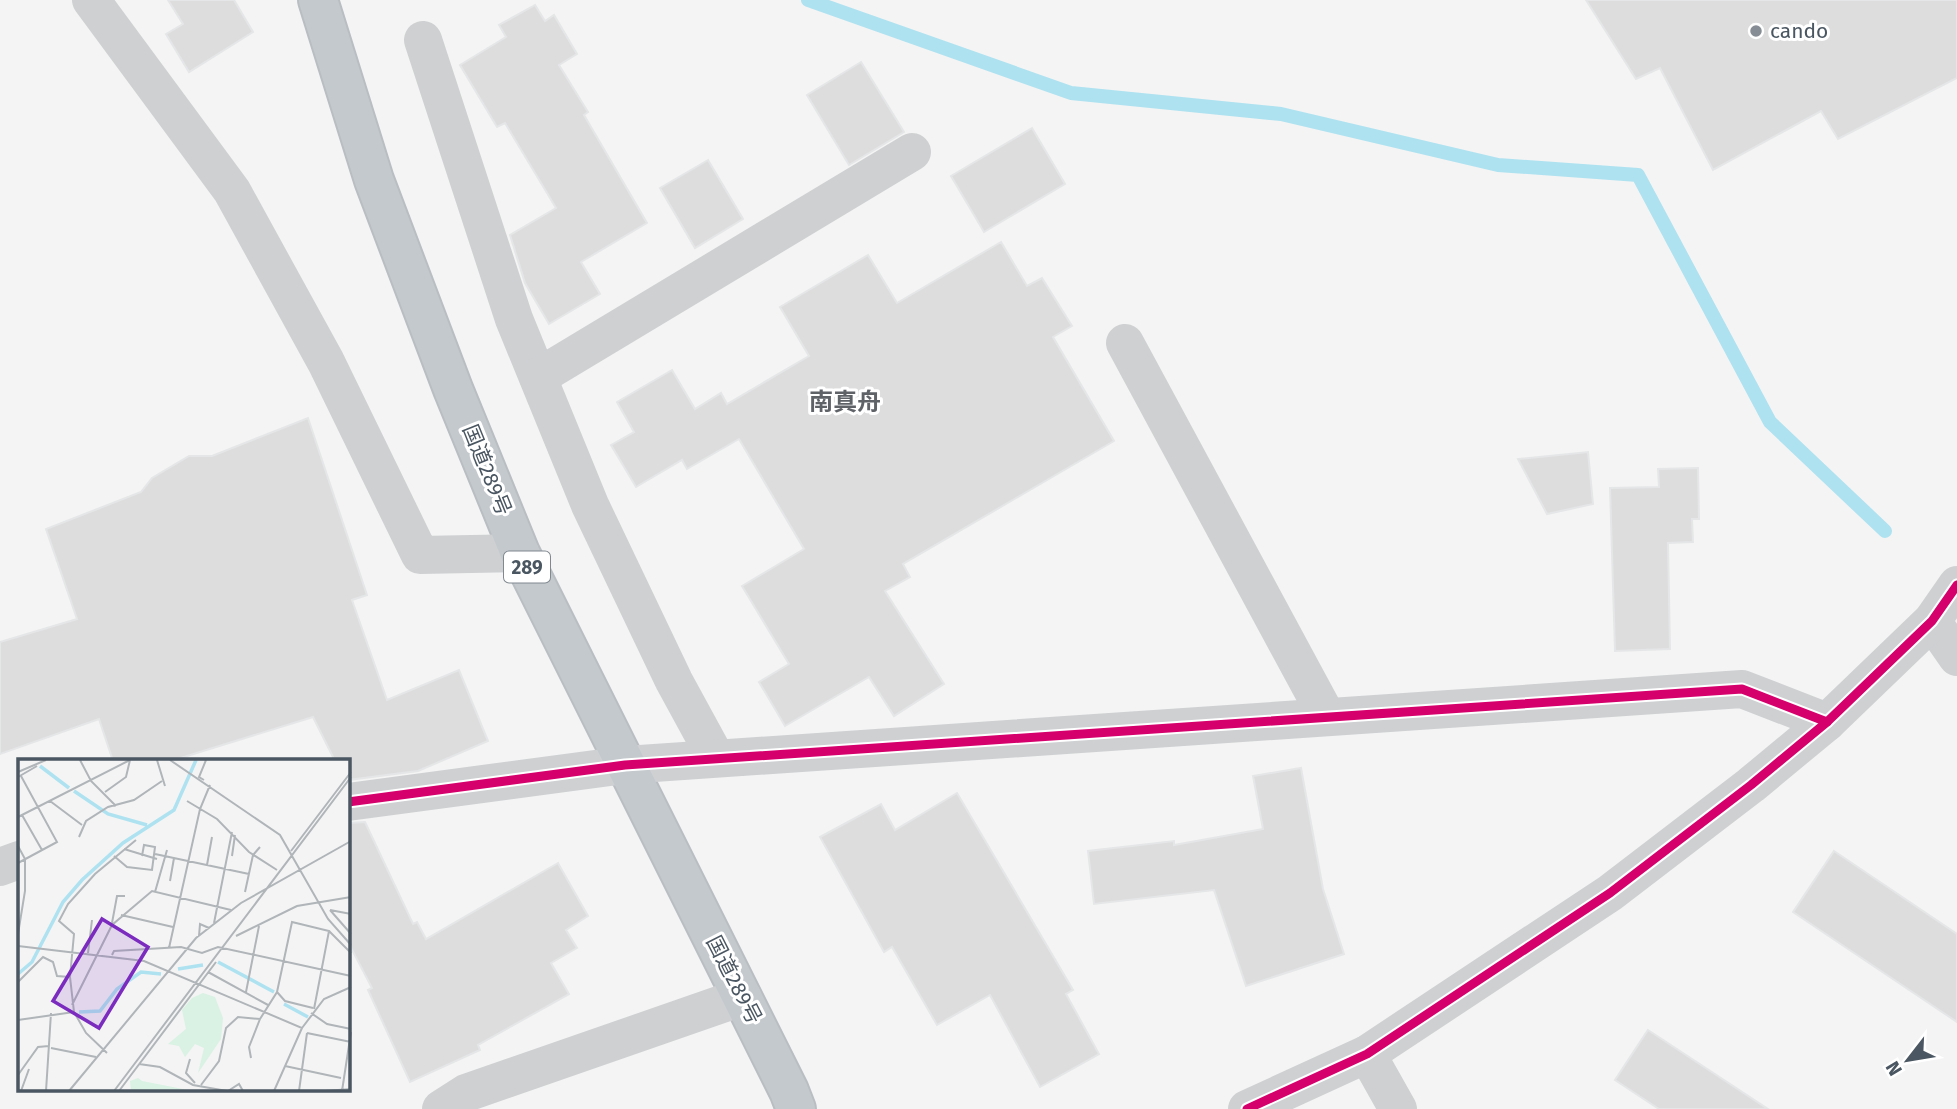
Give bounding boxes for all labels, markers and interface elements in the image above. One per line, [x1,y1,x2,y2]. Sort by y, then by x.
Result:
place label: cando [1770,18,1828,44]
marker: cando [1748,23,1764,39]
district label: 南真舟 [809,388,881,416]
street label: 国道289号 [457,421,517,519]
road number: 289 [504,552,550,582]
inset map [18,759,350,1092]
street label: 国道289号 [701,931,767,1029]
north arrow [1873,1025,1943,1095]
text: N [1881,1057,1907,1080]

